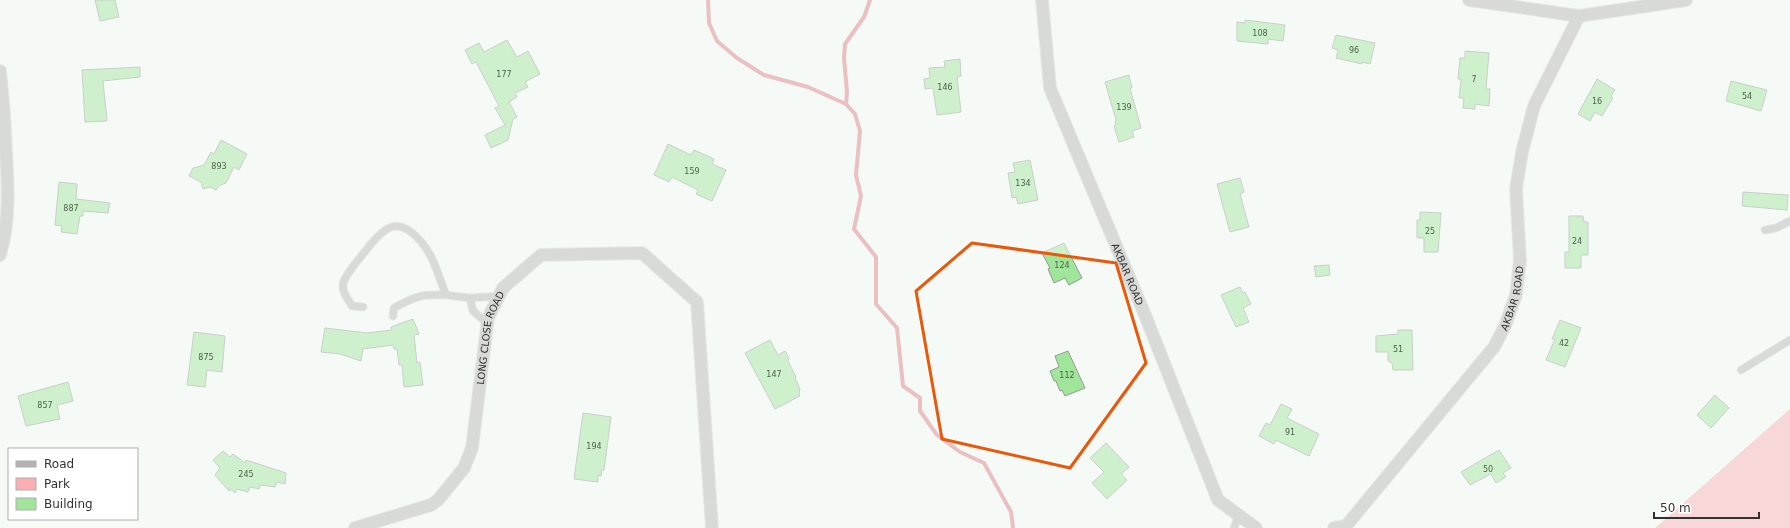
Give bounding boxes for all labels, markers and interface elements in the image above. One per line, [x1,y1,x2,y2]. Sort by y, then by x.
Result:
house number: 108 [1252,29,1268,38]
house number: 96 [1349,46,1359,55]
house number: 177 [496,70,512,79]
house number: 7 [1471,75,1477,84]
house number: 146 [937,83,953,92]
house number: 54 [1742,92,1752,101]
house number: 16 [1592,97,1602,106]
house number: 139 [1116,103,1132,112]
house number: 893 [211,162,227,171]
house number: 159 [684,167,700,176]
house number: 134 [1015,179,1031,188]
house number: 887 [63,204,79,213]
house number: 25 [1425,227,1435,236]
house number: 24 [1572,237,1582,246]
street label: AKBAR ROAD [1110,241,1146,307]
house number: 124 [1054,261,1070,270]
street label: AKBAR ROAD [1498,265,1525,332]
street label: LONG CLOSE ROAD [474,289,506,385]
house number: 42 [1559,339,1569,348]
house number: 51 [1393,345,1403,354]
house number: 875 [198,353,214,362]
house number: 147 [766,370,782,379]
house number: 112 [1059,371,1075,380]
house number: 857 [37,401,53,410]
house number: 91 [1285,428,1295,437]
house number: 194 [586,442,602,451]
legend [8,448,138,520]
text: Road [44,457,74,471]
house number: 50 [1483,465,1493,474]
house number: 245 [238,470,254,479]
text: Park [44,477,70,491]
scale bar [1654,494,1759,520]
text: Building [44,497,93,511]
text: 50 m [1660,501,1691,515]

